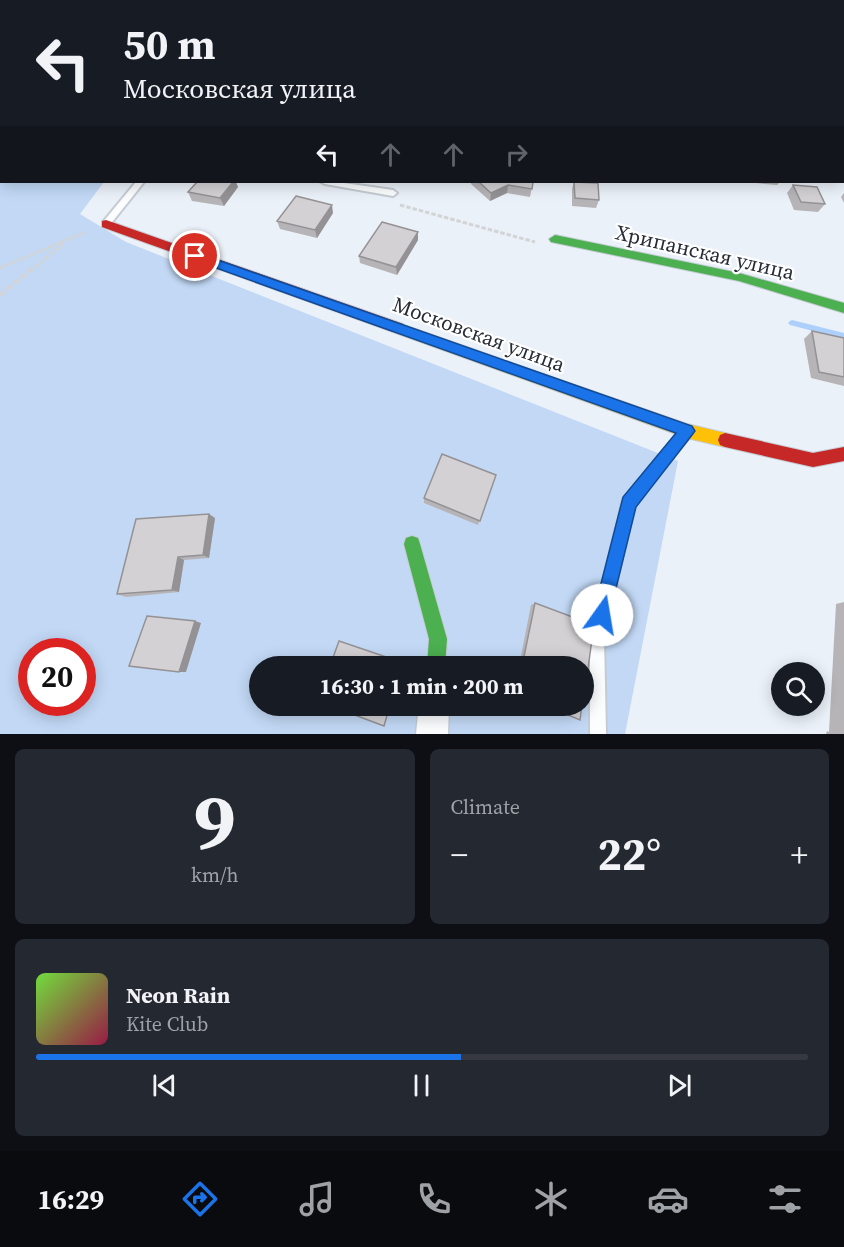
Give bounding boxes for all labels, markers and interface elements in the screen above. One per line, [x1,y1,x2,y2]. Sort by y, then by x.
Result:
text: 50 m [123,15,216,73]
icon: left [24,24,102,102]
text: Московская улица [123,70,356,107]
icon: left [311,138,344,171]
icon: ahead [374,138,407,171]
icon: ahead [437,138,470,171]
icon: right [500,138,533,171]
street label: Хрипанская улица [613,217,798,287]
pin [169,230,220,281]
icon: arrive [178,239,211,272]
street label: Московская улица [389,289,569,379]
position arrow [570,583,634,647]
speed limit sign: 20 [18,638,96,716]
map controls [771,662,825,716]
button: search [771,662,825,716]
text: 16:30 · 1 min · 200 m [320,671,523,701]
text: 9 [194,768,236,875]
text: Climate [451,793,520,821]
text: 22° [597,823,661,885]
text: − [451,832,468,877]
text: + [790,832,808,877]
text: km/h [191,861,239,889]
text: Neon Rain [126,980,230,1010]
text: Kite Club [126,1010,208,1038]
icon: previous [148,1069,181,1102]
icon: pause [405,1069,438,1102]
icon: next [663,1069,696,1102]
icon: directions [179,1178,221,1220]
icon: music [296,1178,338,1220]
icon: phone [413,1178,455,1220]
icon: climate [530,1178,572,1220]
icon: car [647,1178,689,1220]
icon: filters [764,1178,806,1220]
text: 16:29 [38,1181,104,1218]

